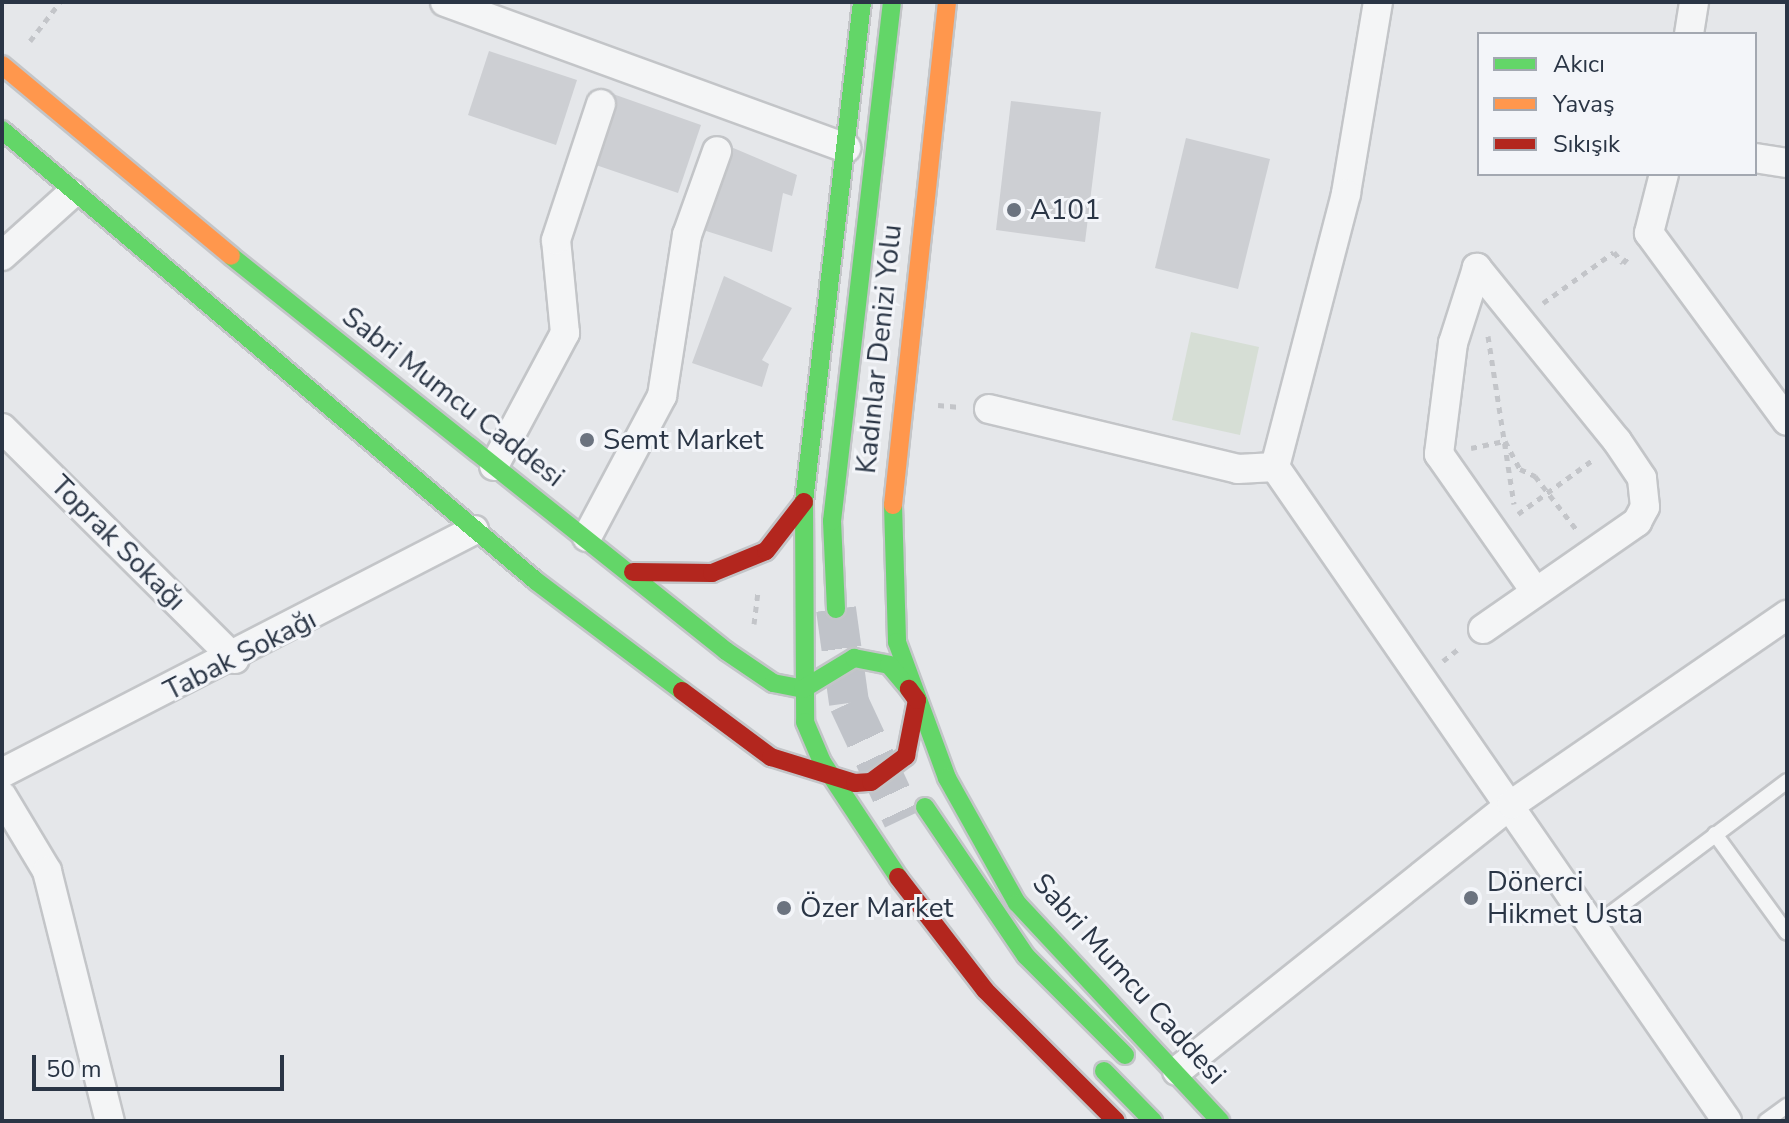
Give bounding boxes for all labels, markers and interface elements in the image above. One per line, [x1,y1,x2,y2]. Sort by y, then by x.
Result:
legend [1477,32,1757,176]
text: Akıcı [1553,48,1605,80]
text: Yavaş [1553,88,1614,120]
text: Sıkışık [1553,128,1620,160]
place label: A101 [1030,193,1101,227]
marker: A101 [1005,201,1023,219]
street label: Kadınlar Denizi Yolu [849,223,909,475]
street label: Sabri Mumcu Caddesi [335,300,571,494]
place label: Semt Market [603,423,763,457]
marker: Semt Market [578,431,596,449]
street label: Toprak Sokağı [44,469,192,617]
street label: Tabak Sokağı [158,602,322,708]
place label: Dönerci Hikmet Usta [1487,865,1643,931]
street label: Sabri Mumcu Caddesi [1025,867,1233,1091]
marker: Dönerci Hikmet Usta [1462,889,1480,907]
place label: Özer Market [800,891,953,925]
marker: Özer Market [775,899,793,917]
scale bar [36,1039,288,1089]
text: 50 m [46,1053,102,1085]

